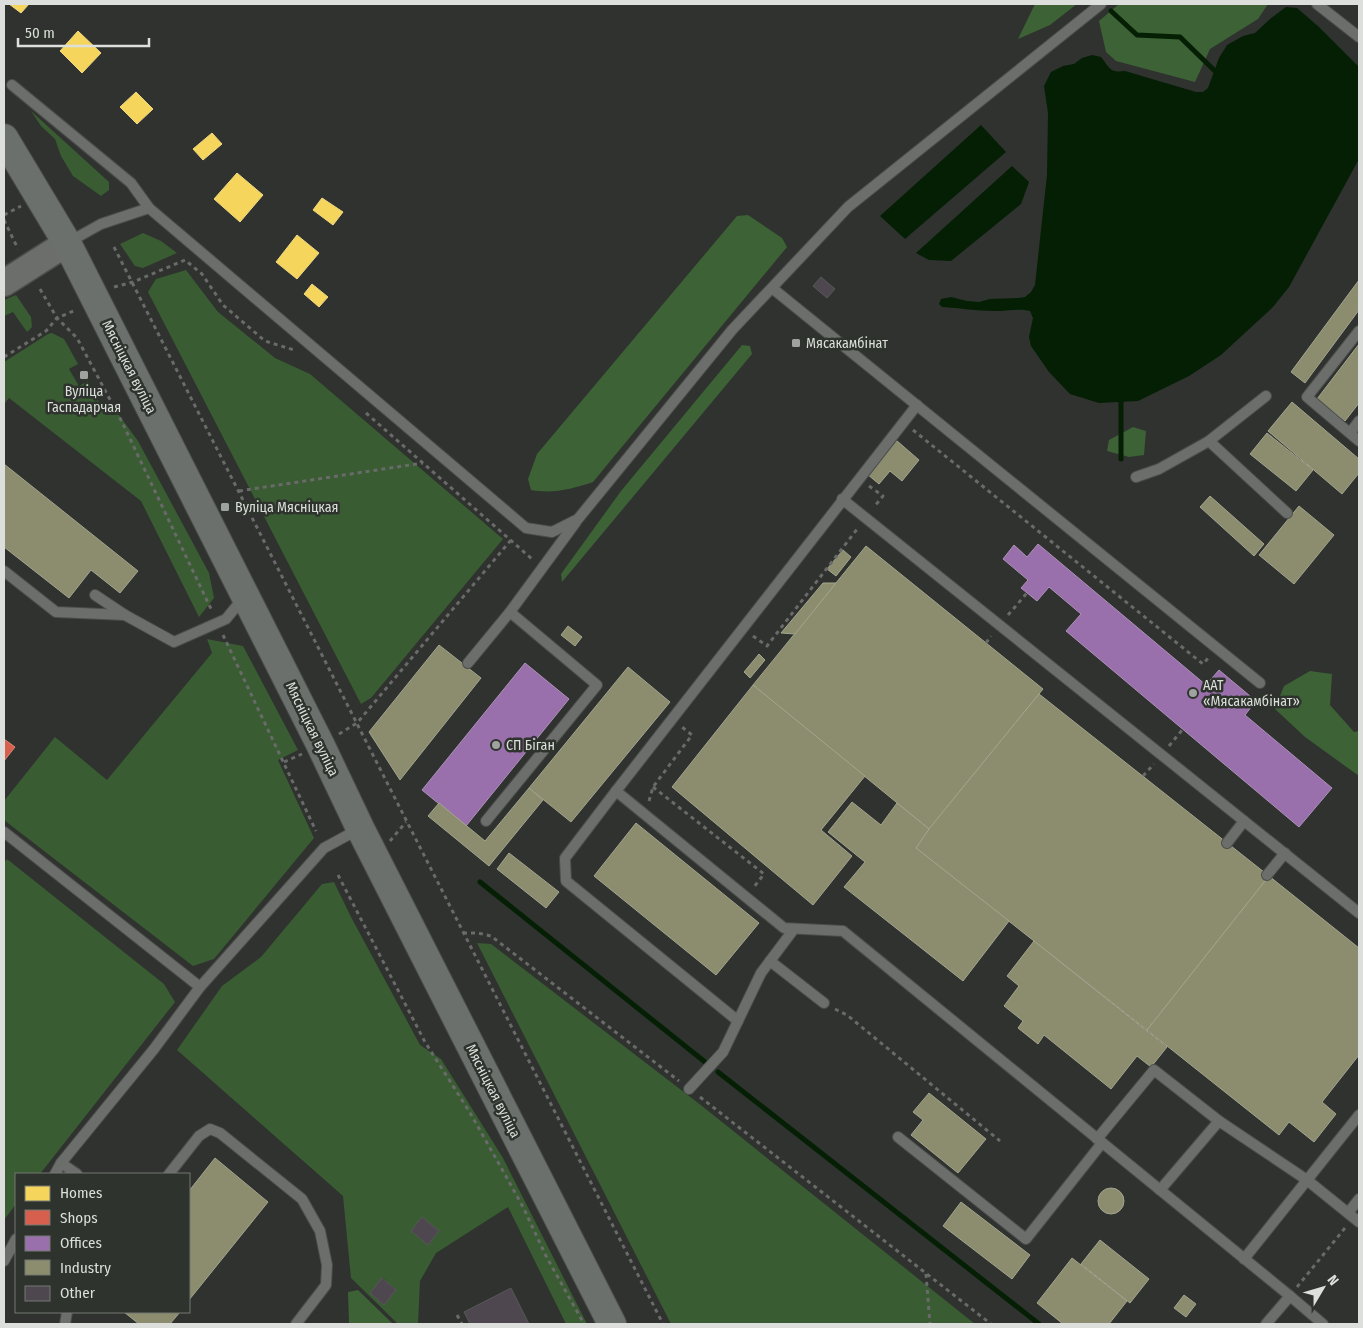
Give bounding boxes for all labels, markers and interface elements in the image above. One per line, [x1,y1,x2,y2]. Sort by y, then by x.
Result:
scale bar [18,15,149,47]
text: 50 m [25,24,55,42]
street label: Мясніцкая вуліца [98,317,160,417]
place label: Мясакамбінат [806,335,888,352]
marker: Мясакамбінат [790,337,802,349]
marker: Вуліца Гаспадарчая [78,369,90,381]
place label: Вуліца Гаспадарчая [47,383,121,416]
place label: Вуліца Мясніцкая [235,499,338,516]
marker: Вуліца Мясніцкая [219,501,231,513]
place label: ААТ «Мясакамбінат» [1203,677,1300,710]
street label: Мясніцкая вуліца [282,679,342,779]
marker: ААТ «Мясакамбінат» [1187,687,1199,699]
place label: СП Біган [506,737,555,754]
marker: СП Біган [490,739,502,751]
street label: Мясніцкая вуліца [462,1041,524,1141]
legend [15,1173,190,1313]
text: Homes [60,1184,102,1202]
text: Shops [60,1209,98,1227]
text: Offices [60,1234,102,1252]
text: Industry [60,1259,111,1277]
north arrow [1298,1263,1348,1313]
text: N [1324,1272,1342,1289]
text: Other [60,1284,96,1302]

